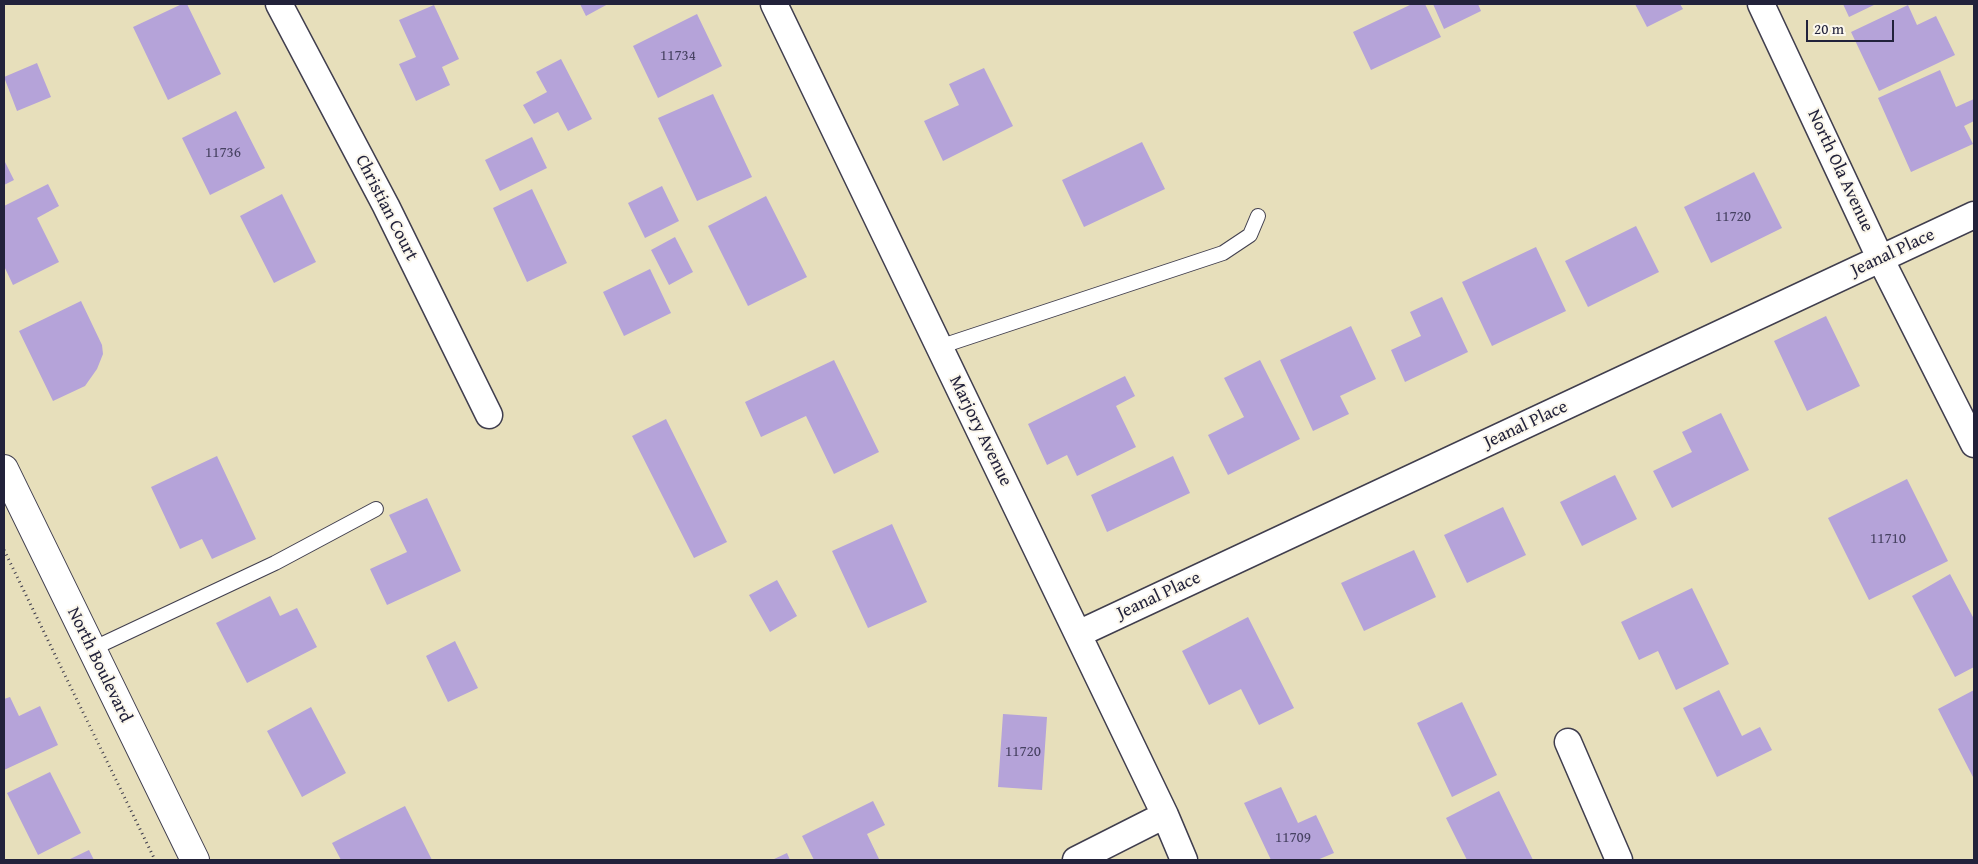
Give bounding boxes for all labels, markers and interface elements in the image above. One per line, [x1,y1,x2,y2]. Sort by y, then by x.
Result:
scale bar [1808,10,1896,42]
text: 20 m [1814,18,1844,39]
house number: 11734 [660,47,696,65]
street label: North Ola Avenue [1802,106,1878,236]
house number: 11736 [205,144,241,162]
street label: Christian Court [350,151,422,265]
house number: 11720 [1715,208,1751,226]
street label: Jeanal Place [1848,224,1938,282]
street label: Marjory Avenue [944,372,1016,490]
street label: Jeanal Place [1481,396,1571,454]
house number: 11710 [1870,530,1906,548]
street label: Jeanal Place [1114,567,1204,625]
street label: North Boulevard [62,604,136,726]
house number: 11720 [1005,743,1041,761]
house number: 11709 [1275,829,1311,847]

